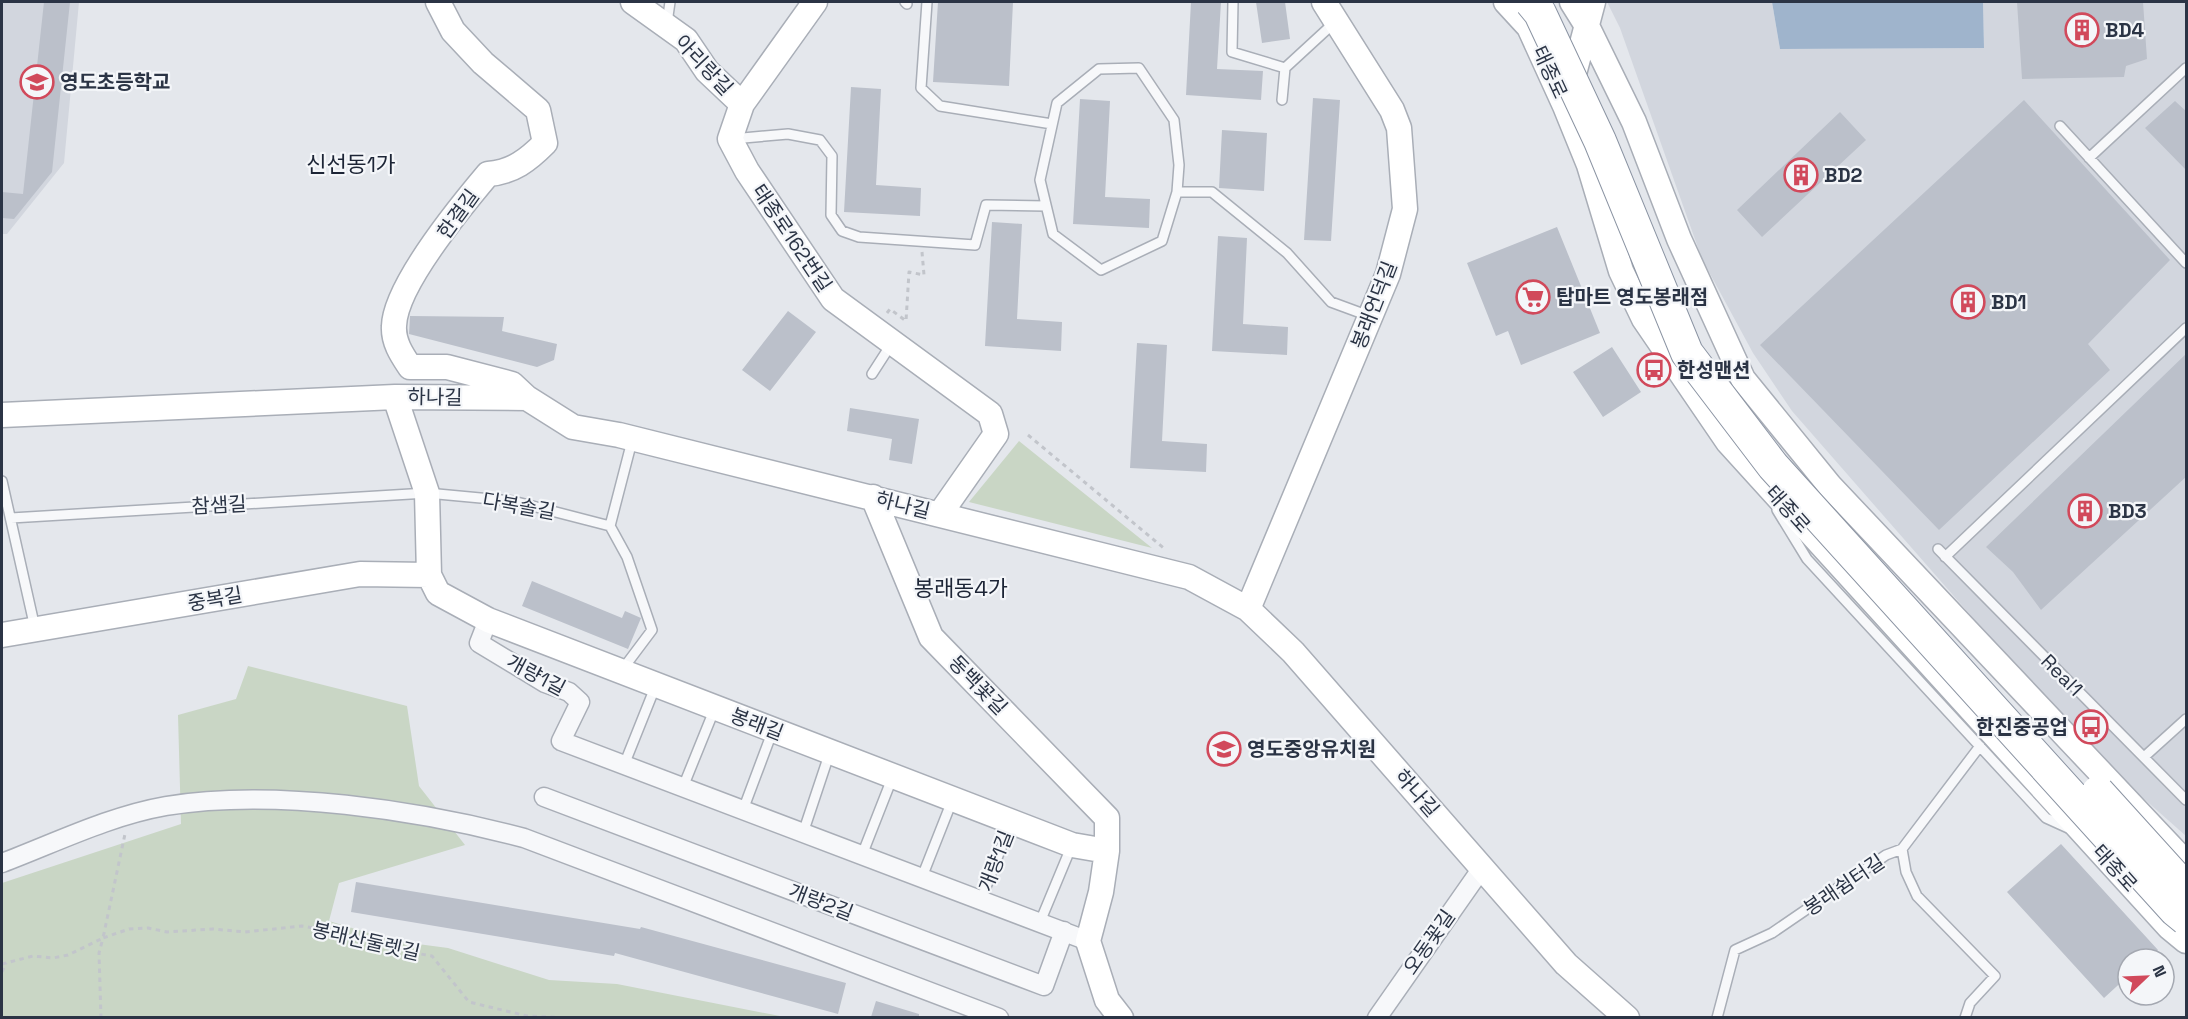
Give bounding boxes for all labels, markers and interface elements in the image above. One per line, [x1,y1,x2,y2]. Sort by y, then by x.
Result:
building icon: BD4 [2064,12,2100,48]
place label: BD4 [2105,17,2145,43]
street label: 아리랑길 [669,29,739,101]
street label: 태종로 [1527,41,1573,103]
school or university icon: 영도초등학교 [19,64,55,100]
place label: 영도초등학교 [60,69,170,95]
district label: 신선동1가 [306,150,396,178]
building icon: BD2 [1783,157,1819,193]
place label: BD2 [1824,162,1863,188]
street label: 태종로162번길 [746,179,838,297]
street label: 한결길 [431,184,485,244]
street label: 봉래언덕길 [1345,257,1403,353]
supermarket icon: 탑마트 영도봉래점 [1515,279,1551,315]
place label: 탑마트 영도봉래점 [1556,284,1708,310]
building icon: BD1 [1950,284,1986,320]
place label: BD1 [1991,289,2027,315]
bus stop icon: 한성맨션 [1636,352,1672,388]
place label: 한성맨션 [1677,357,1751,383]
street label: 하나길 [407,384,463,410]
street label: 태종로 [1760,480,1816,538]
street label: 하나길 [873,486,933,524]
street label: 다복솔길 [480,487,558,525]
street label: 참샘길 [191,491,247,519]
building icon: BD3 [2067,493,2103,529]
place label: BD3 [2108,498,2147,524]
district label: 봉래동4가 [914,574,1008,602]
street label: 중복길 [186,581,244,617]
street label: Real1 [2035,648,2089,702]
street label: 개량1길 [502,649,570,701]
street label: 동백꽃길 [943,649,1013,721]
street label: 봉래길 [727,702,787,746]
bus stop icon: 한진중공업 [2073,709,2109,745]
place label: 한진중공업 [1976,714,2068,740]
school or university icon: 영도중앙유치원 [1206,731,1242,767]
place label: 영도중앙유치원 [1247,736,1376,762]
street label: 하나길 [1389,764,1445,822]
street label: 개량1길 [972,827,1020,895]
street label: 태종로 [2087,839,2143,897]
street label: 봉래쉼터길 [1799,848,1889,922]
street label: 개량2길 [785,878,857,926]
street label: 오동꽃길 [1397,904,1461,980]
street label: 봉래산둘렛길 [309,916,423,966]
north arrow [2116,947,2176,1007]
text: N [2148,962,2171,980]

